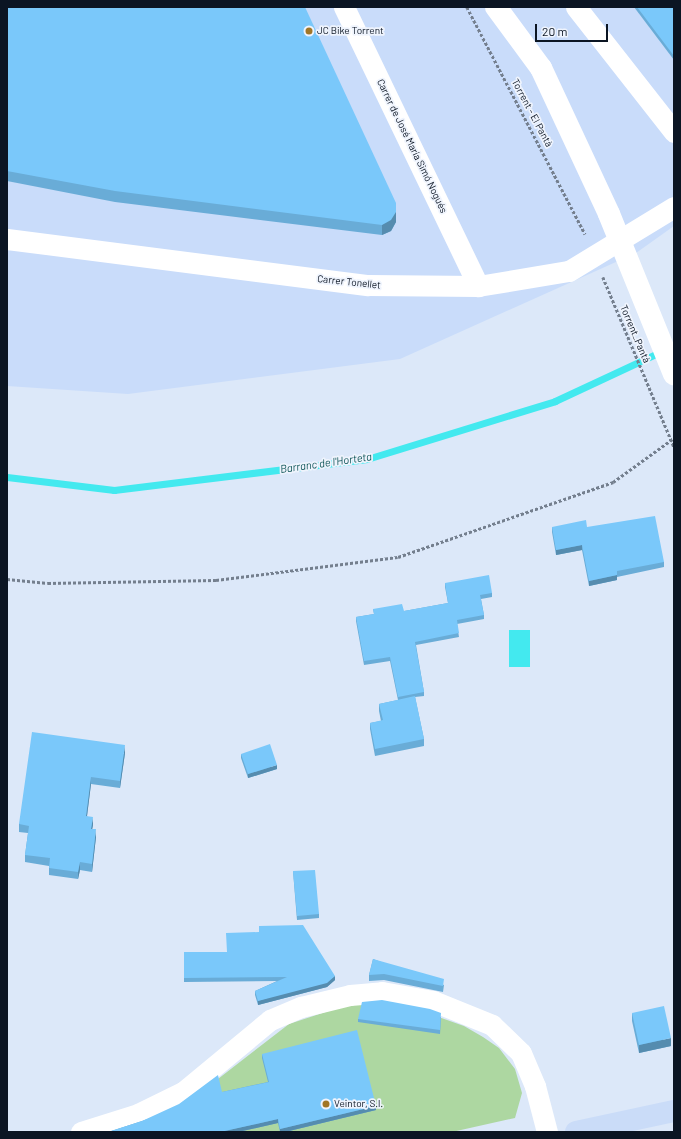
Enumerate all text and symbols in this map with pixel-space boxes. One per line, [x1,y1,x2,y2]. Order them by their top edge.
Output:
scale bar [537,16,610,42]
text: 20 m [542,24,568,38]
place label: JC Bike Torrent [317,25,384,37]
marker: JC Bike Torrent [304,26,314,36]
street label: Carrer de José María Simó Nogués [374,77,450,215]
street label: Torrent - El Pantà [509,77,555,149]
street label: Carrer Tonellet [317,273,381,291]
street label: Torrent_Pantà [617,303,653,365]
water label: Barranc de l'Horteta [279,450,373,476]
place label: Veintor, S.l. [334,1098,383,1110]
marker: Veintor, S.l. [321,1099,331,1109]

